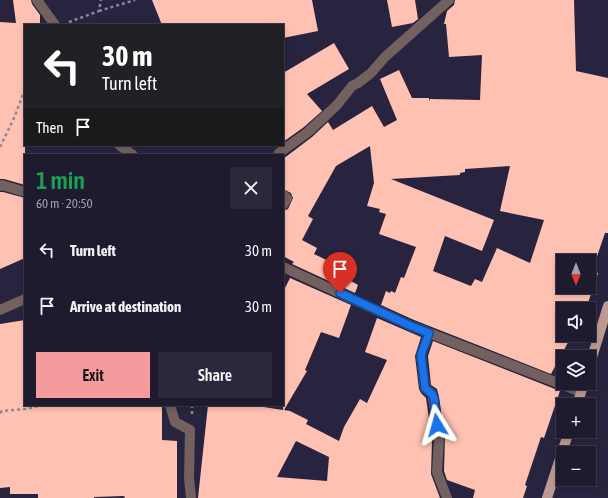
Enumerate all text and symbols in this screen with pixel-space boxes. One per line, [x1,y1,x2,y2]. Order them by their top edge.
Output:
icon: left [36,40,88,92]
text: 30 m [102,40,152,72]
text: Turn left [102,73,157,94]
icon: arrive [72,116,94,138]
text: Then [36,119,64,136]
text: 1 min [36,167,85,194]
button: close [230,167,272,209]
text: 60 m · 20:50 [36,196,93,211]
icon: left [36,239,58,261]
text: Turn left [70,242,116,259]
text: 30 m [245,242,272,259]
pin [323,252,357,293]
north arrow [556,254,596,294]
map controls [556,254,596,486]
icon: arrive [329,258,351,280]
icon: arrive [36,295,58,317]
text: Arrive at destination [70,298,181,315]
text: 30 m [245,298,272,315]
button: sound [556,302,596,342]
button: layers [556,350,596,390]
button: Exit [36,352,150,398]
button: Share [158,352,272,398]
button: + [556,398,596,438]
position arrow [416,404,458,446]
button: − [556,446,596,486]

